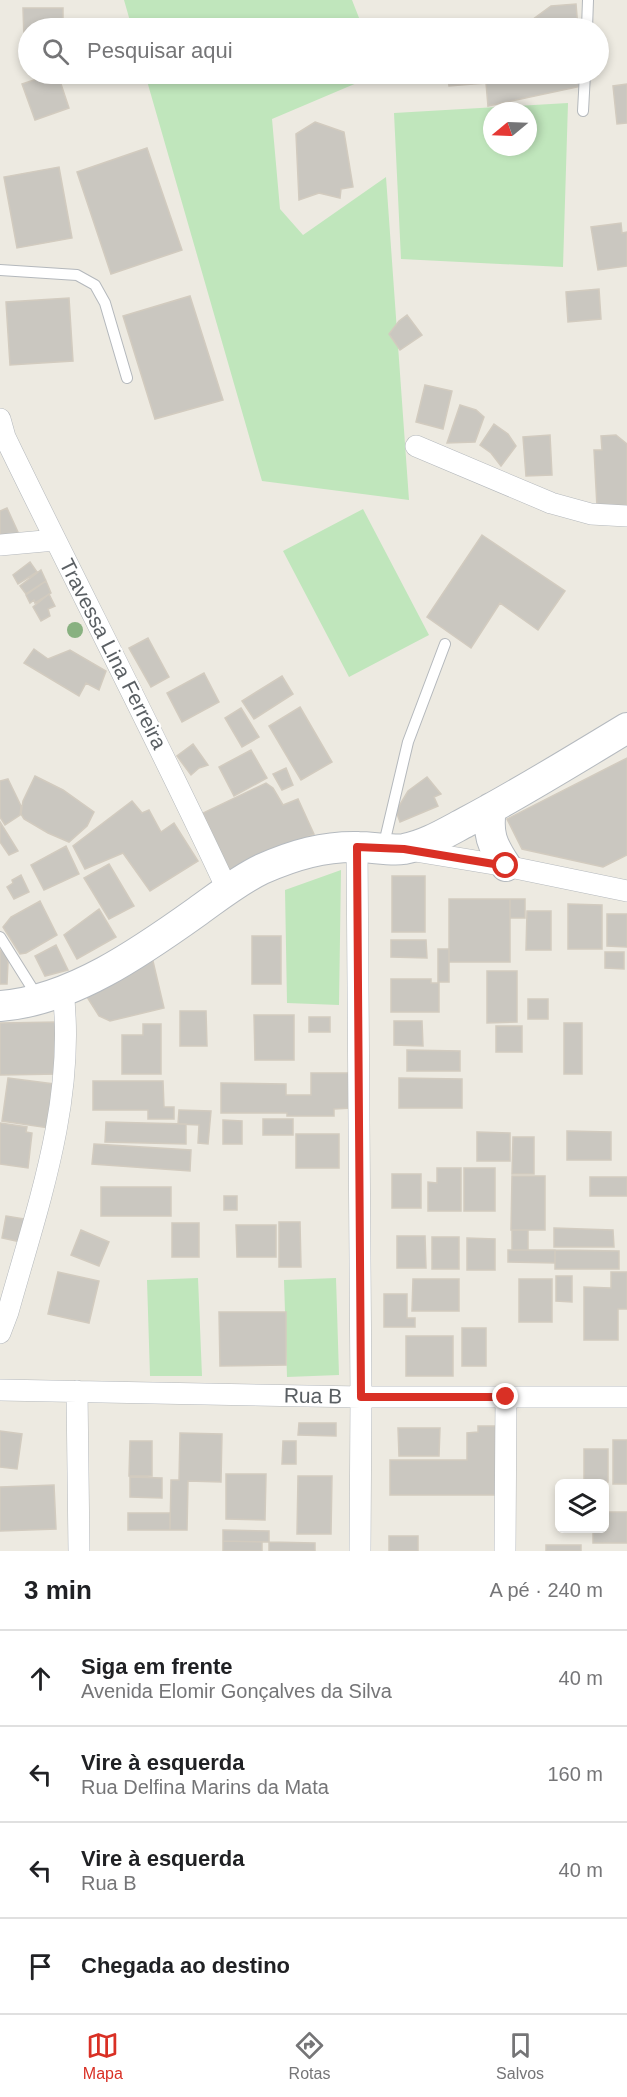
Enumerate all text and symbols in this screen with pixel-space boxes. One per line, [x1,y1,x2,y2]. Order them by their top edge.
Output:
search box [18,18,609,84]
icon: search [39,35,72,68]
text: Pesquisar aqui [87,38,233,63]
north arrow [483,102,537,156]
street label: Travessa Lina Ferreira [55,555,172,753]
route start [492,852,518,878]
street label: Rua B [284,1383,342,1408]
route end [492,1383,518,1409]
map controls [555,1479,609,1533]
button: layers [555,1479,609,1533]
text: 3 min [24,1575,92,1605]
text: A pé · 240 m [490,1579,603,1601]
text: Siga em frente [81,1654,233,1679]
icon: ahead [24,1662,57,1695]
text: 40 m [559,1667,603,1689]
text: Avenida Elomir Gonçalves da Silva [81,1680,392,1702]
text: Vire à esquerda [81,1750,244,1775]
icon: left [24,1758,57,1791]
text: 160 m [547,1763,603,1785]
text: Rua Delfina Marins da Mata [81,1776,329,1798]
text: Vire à esquerda [81,1846,244,1871]
icon: left [24,1854,57,1887]
text: 40 m [559,1859,603,1881]
text: Rua B [81,1872,137,1894]
icon: arrive [24,1950,57,1983]
text: Chegada ao destino [81,1953,290,1978]
tab: Mapa [83,2029,123,2083]
tab: Rotas [289,2029,330,2083]
tab: Salvos [496,2029,544,2083]

